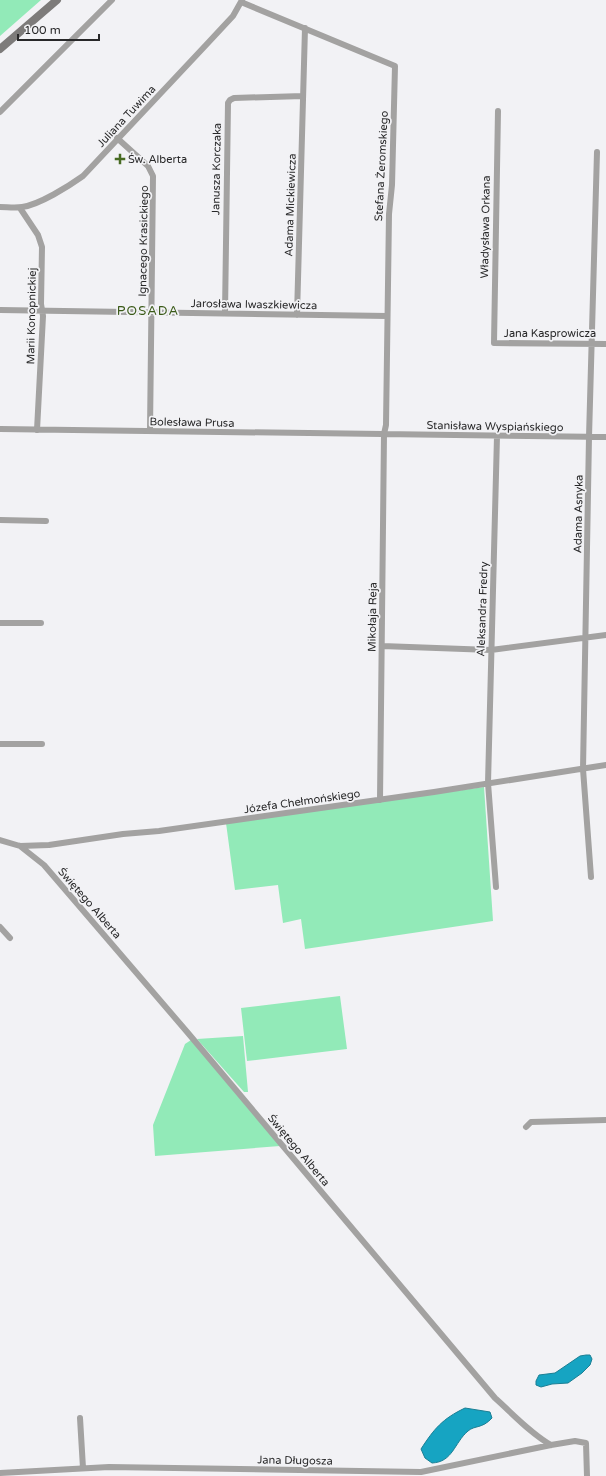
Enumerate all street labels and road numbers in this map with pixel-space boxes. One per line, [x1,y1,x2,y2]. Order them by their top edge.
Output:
street label: Juliana Tuwima [94,83,158,150]
street label: Stefana Żeromskiego [372,110,391,222]
street label: Janusza Korczaka [209,123,224,215]
street label: Adama Mickiewicza [282,153,299,257]
street label: Władysława Orkana [478,175,493,279]
street label: Ignacego Krasickiego [136,185,151,297]
street label: Marii Konopnickiej [24,267,39,365]
street label: Jarosława Iwaszkiewicza [191,297,317,312]
street label: Jana Kasprowicza [504,327,596,340]
street label: Bolesława Prusa [149,415,235,430]
street label: Stanisława Wyspiańskiego [426,419,564,434]
street label: Adama Asnyka [571,475,586,553]
street label: Aleksandra Fredry [474,561,491,657]
street label: Mikołaja Reja [365,582,380,652]
street label: Józefa Chełmońskiego [243,787,361,816]
street label: Świętego Alberta [55,865,125,941]
street label: Świętego Alberta [265,1111,333,1189]
street label: Jana Długosza [257,1453,333,1468]

